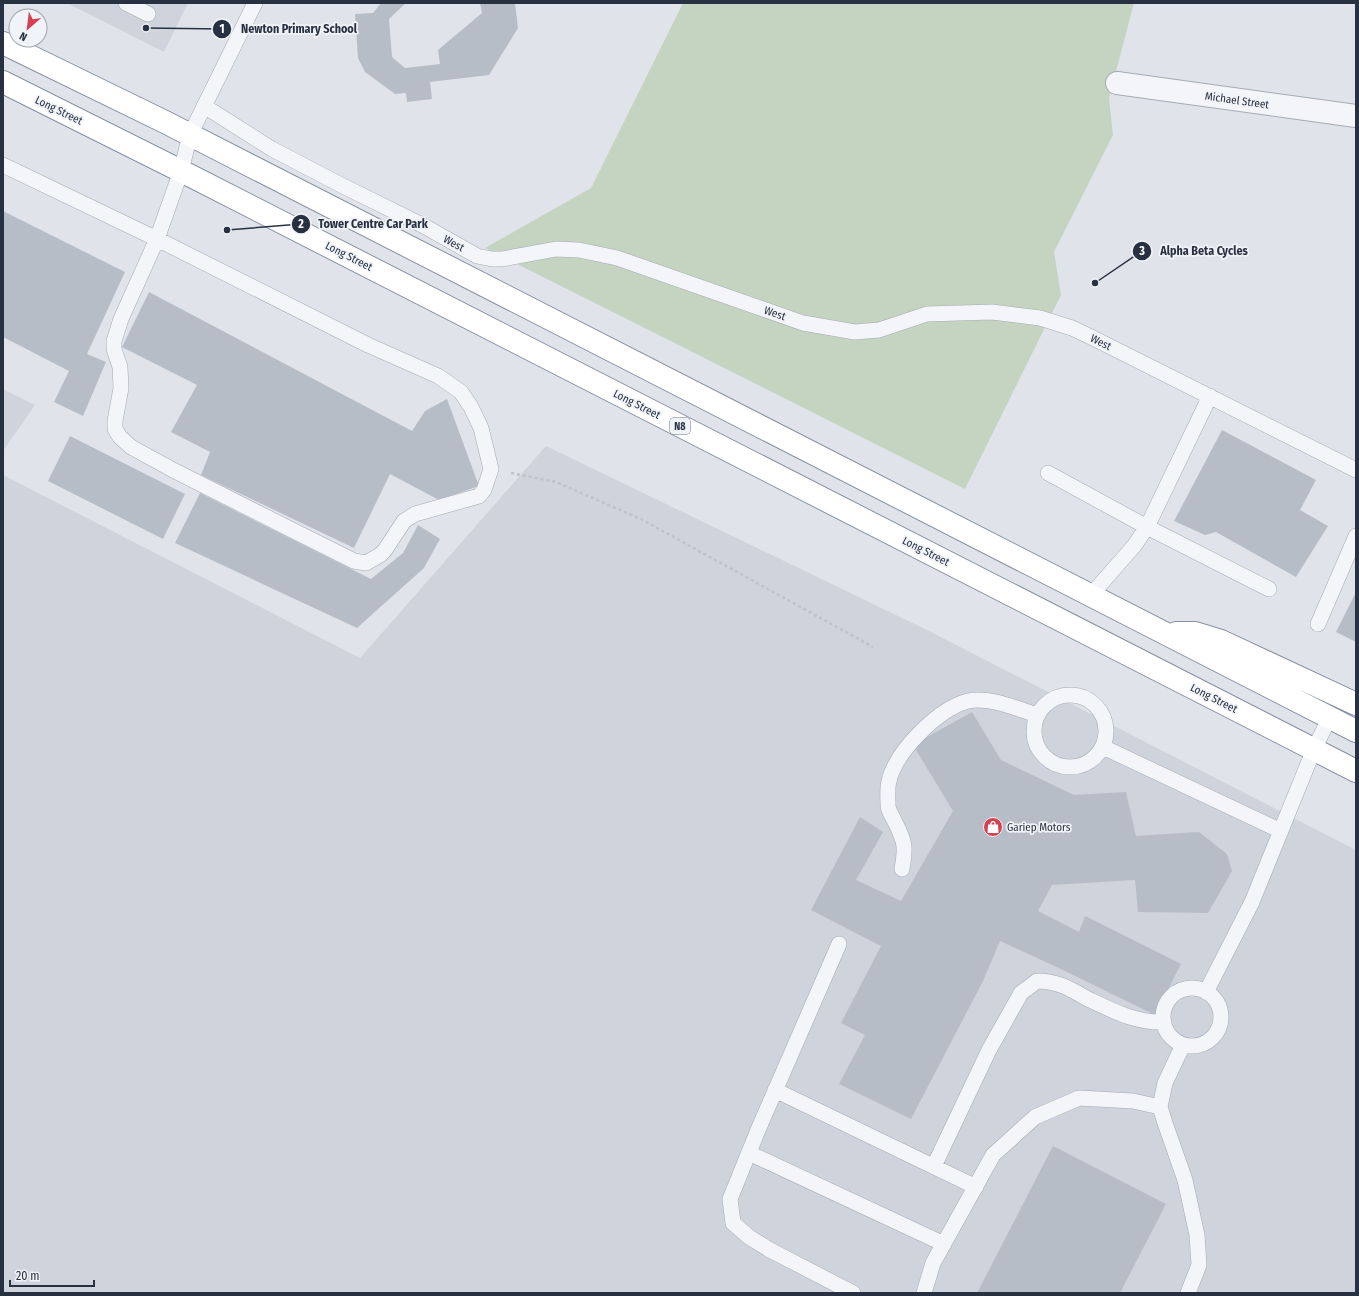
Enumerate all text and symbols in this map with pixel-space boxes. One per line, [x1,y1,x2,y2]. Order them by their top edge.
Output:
north arrow [8,8,48,48]
callout: Newton Primary School [212,17,365,41]
text: 1 [219,22,225,36]
text: Newton Primary School [241,22,358,36]
text: N [18,29,30,44]
street label: Michael Street [1204,90,1270,111]
street label: Long Street [33,93,85,128]
callout: Tower Centre Car Park [291,212,436,236]
text: 2 [297,217,304,231]
text: Tower Centre Car Park [318,217,429,231]
street label: West [441,232,467,255]
street label: Long Street [323,239,375,274]
callout: Alpha Beta Cycles [1132,239,1255,263]
text: 3 [1138,244,1145,258]
text: Alpha Beta Cycles [1159,244,1248,258]
street label: West [762,304,788,323]
street label: West [1088,332,1114,353]
street label: Long Street [611,387,663,422]
road number: N8 [670,418,690,434]
street label: Long Street [900,534,952,569]
street label: Long Street [1188,681,1240,716]
shop icon: Gariep Motors [982,816,1004,838]
place label: Gariep Motors [1007,821,1071,834]
scale bar [10,1262,94,1288]
text: 20 m [16,1269,40,1283]

